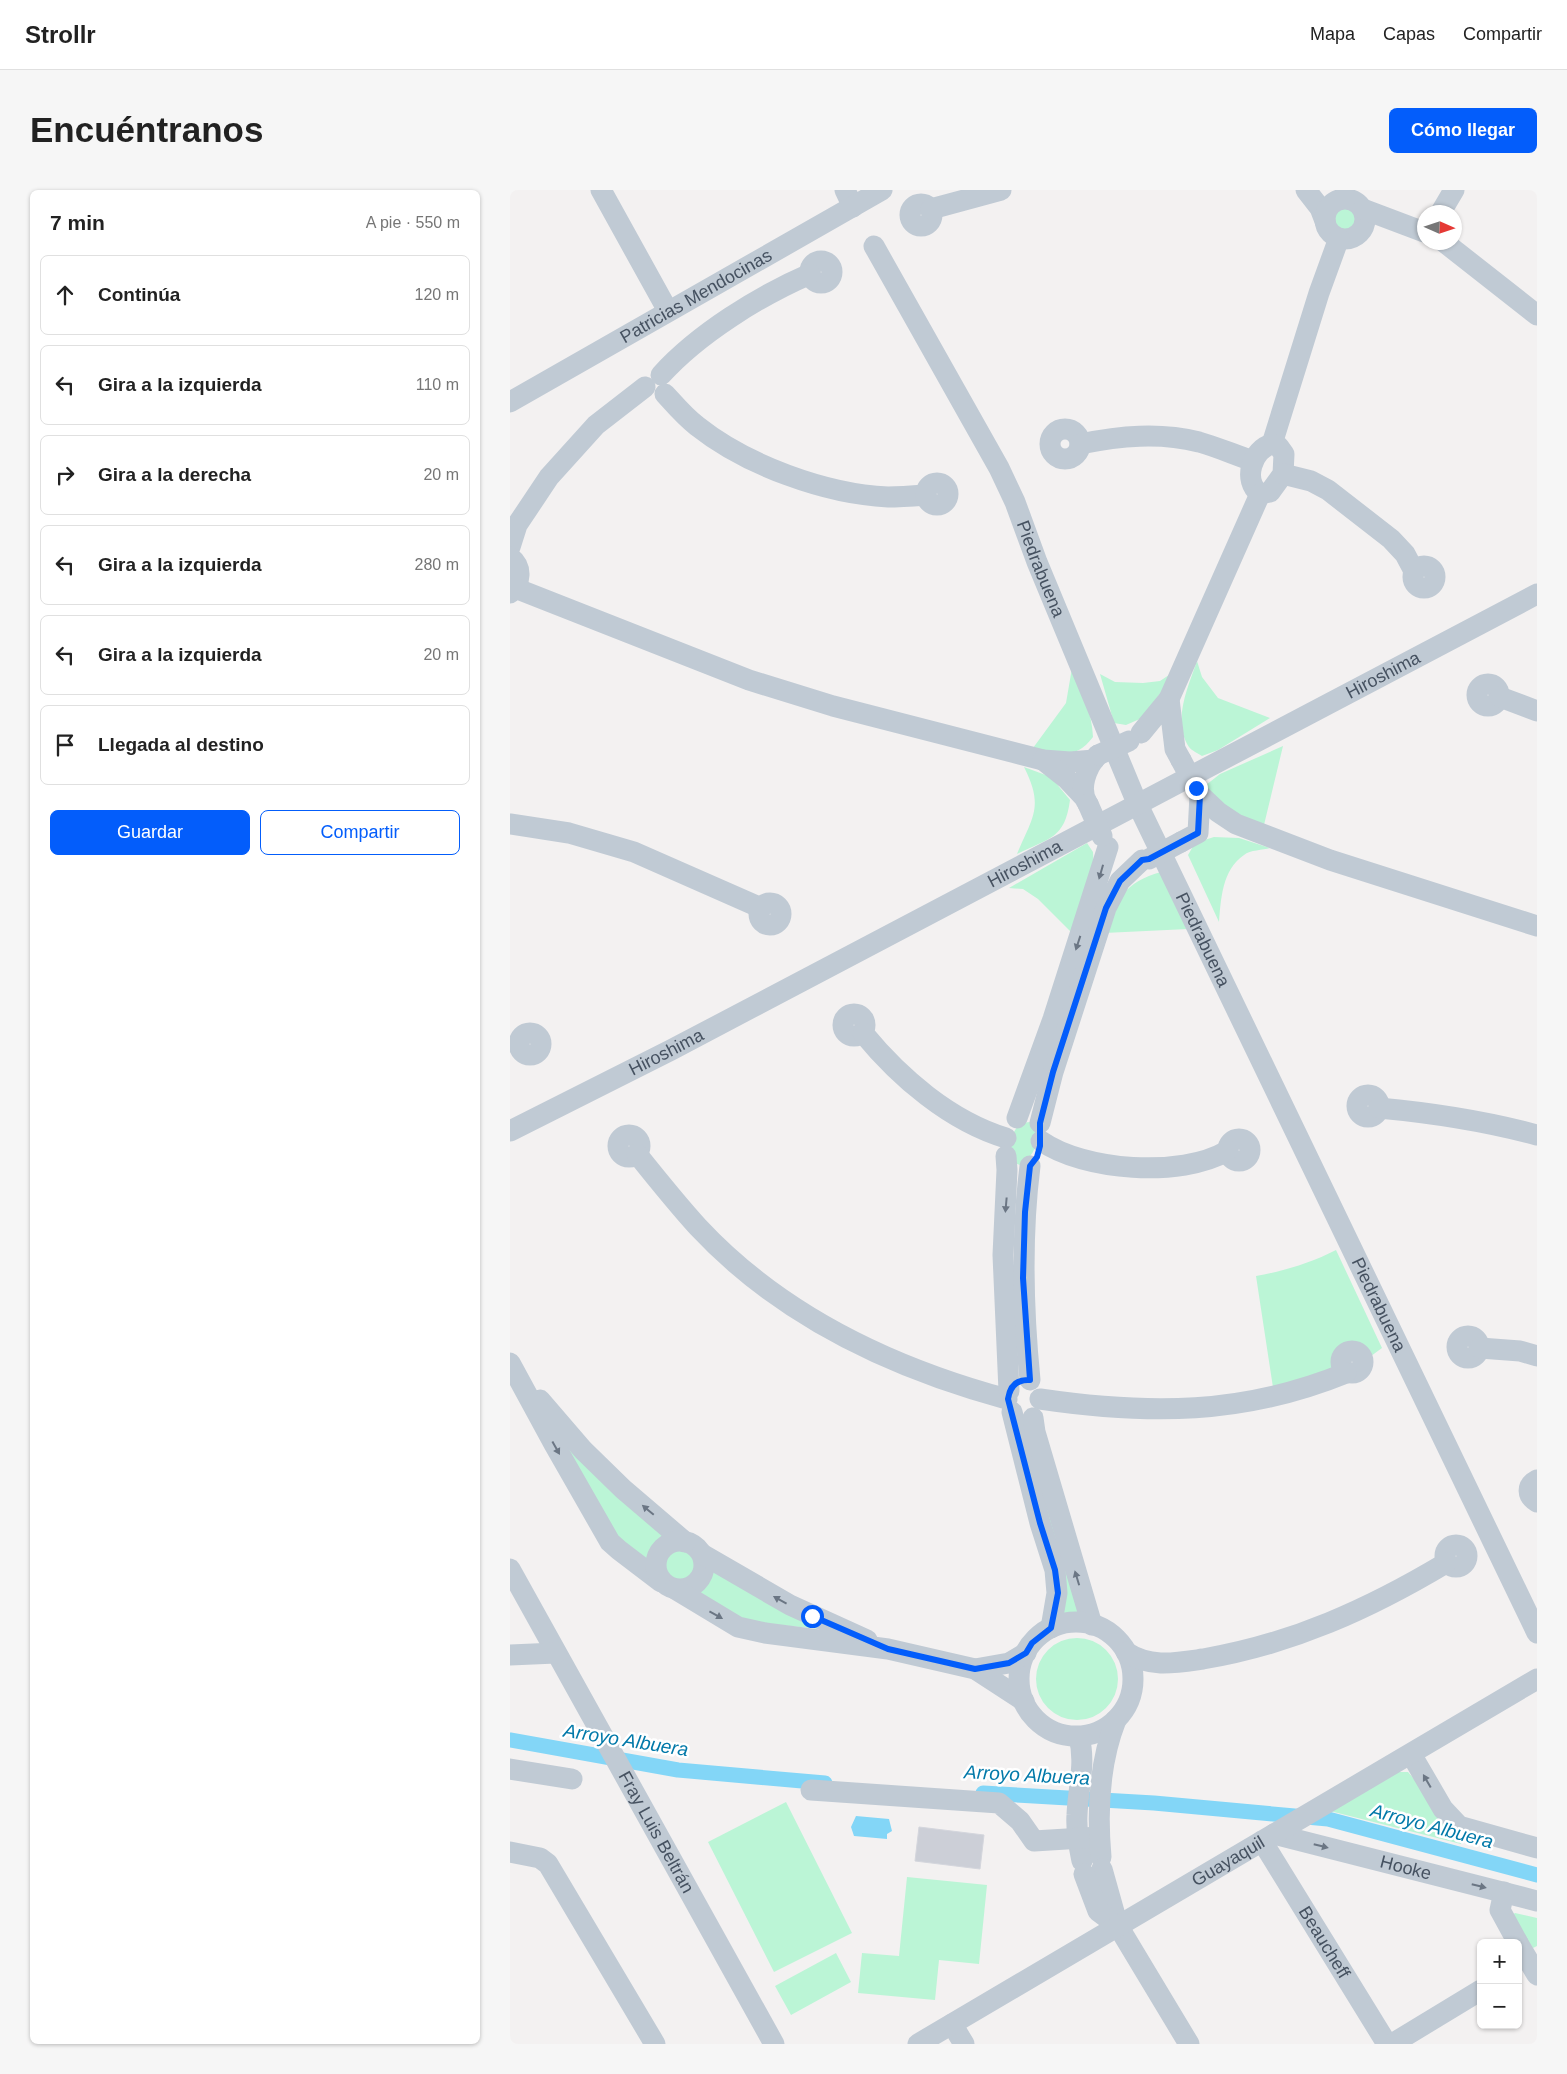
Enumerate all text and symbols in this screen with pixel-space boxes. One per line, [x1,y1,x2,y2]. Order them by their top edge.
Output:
text: Strollr [25,21,96,48]
text: Mapa [1310,24,1355,44]
text: Capas [1383,24,1435,44]
text: Compartir [1463,24,1542,44]
button: Cómo llegar [1389,108,1537,153]
text: Encuéntranos [30,110,263,149]
north arrow [1417,205,1462,250]
text: 7 min [50,211,105,234]
text: A pie · 550 m [366,214,460,231]
street label: Patricias Mendocinas [617,245,775,347]
icon: ahead [51,281,79,309]
text: Continúa [98,284,180,305]
text: 120 m [415,286,459,303]
icon: left [51,371,79,399]
text: Gira a la izquierda [98,374,262,395]
text: 110 m [416,376,459,393]
icon: right [51,461,79,489]
text: Gira a la derecha [98,464,251,485]
text: 20 m [423,466,459,483]
street label: Piedrabuena [1013,518,1069,621]
icon: left [51,551,79,579]
text: Gira a la izquierda [98,554,262,575]
text: 280 m [415,556,459,573]
icon: left [51,641,79,669]
text: Gira a la izquierda [98,644,262,665]
text: 20 m [423,646,459,663]
street label: Hiroshima [1343,647,1424,703]
icon: arrive [51,731,79,759]
text: Llegada al destino [98,734,264,755]
route end [1185,777,1208,800]
button: Guardar [50,810,250,855]
button: Compartir [260,810,460,855]
street label: Hiroshima [984,836,1066,891]
one-way arrow [1096,865,1104,880]
street label: Piedrabuena [1172,889,1235,991]
one-way arrow [1074,936,1082,951]
street label: Hiroshima [626,1024,708,1079]
one-way arrow [1001,1197,1009,1213]
street label: Piedrabuena [1348,1254,1410,1356]
one-way arrow [551,1441,560,1454]
one-way arrow [642,1505,654,1516]
one-way arrow [1073,1570,1081,1585]
one-way arrow [773,1595,787,1604]
route start [801,1605,824,1628]
one-way arrow [710,1610,723,1619]
water label: Arroyo Albuera [561,1720,690,1760]
water label: Arroyo Albuera [963,1761,1090,1789]
street label: Fray Luis Beltrán [614,1768,698,1896]
one-way arrow [1422,1775,1431,1788]
water label: Arroyo Albuera [1367,1799,1496,1852]
street label: Guayaquil [1188,1832,1268,1890]
one-way arrow [1314,1842,1329,1850]
street label: Hooke [1378,1851,1433,1884]
one-way arrow [1471,1882,1486,1890]
street label: Beaucheff [1295,1903,1355,1983]
map controls [1477,1939,1522,2029]
button: + [1477,1939,1522,1984]
button: − [1477,1984,1522,2029]

